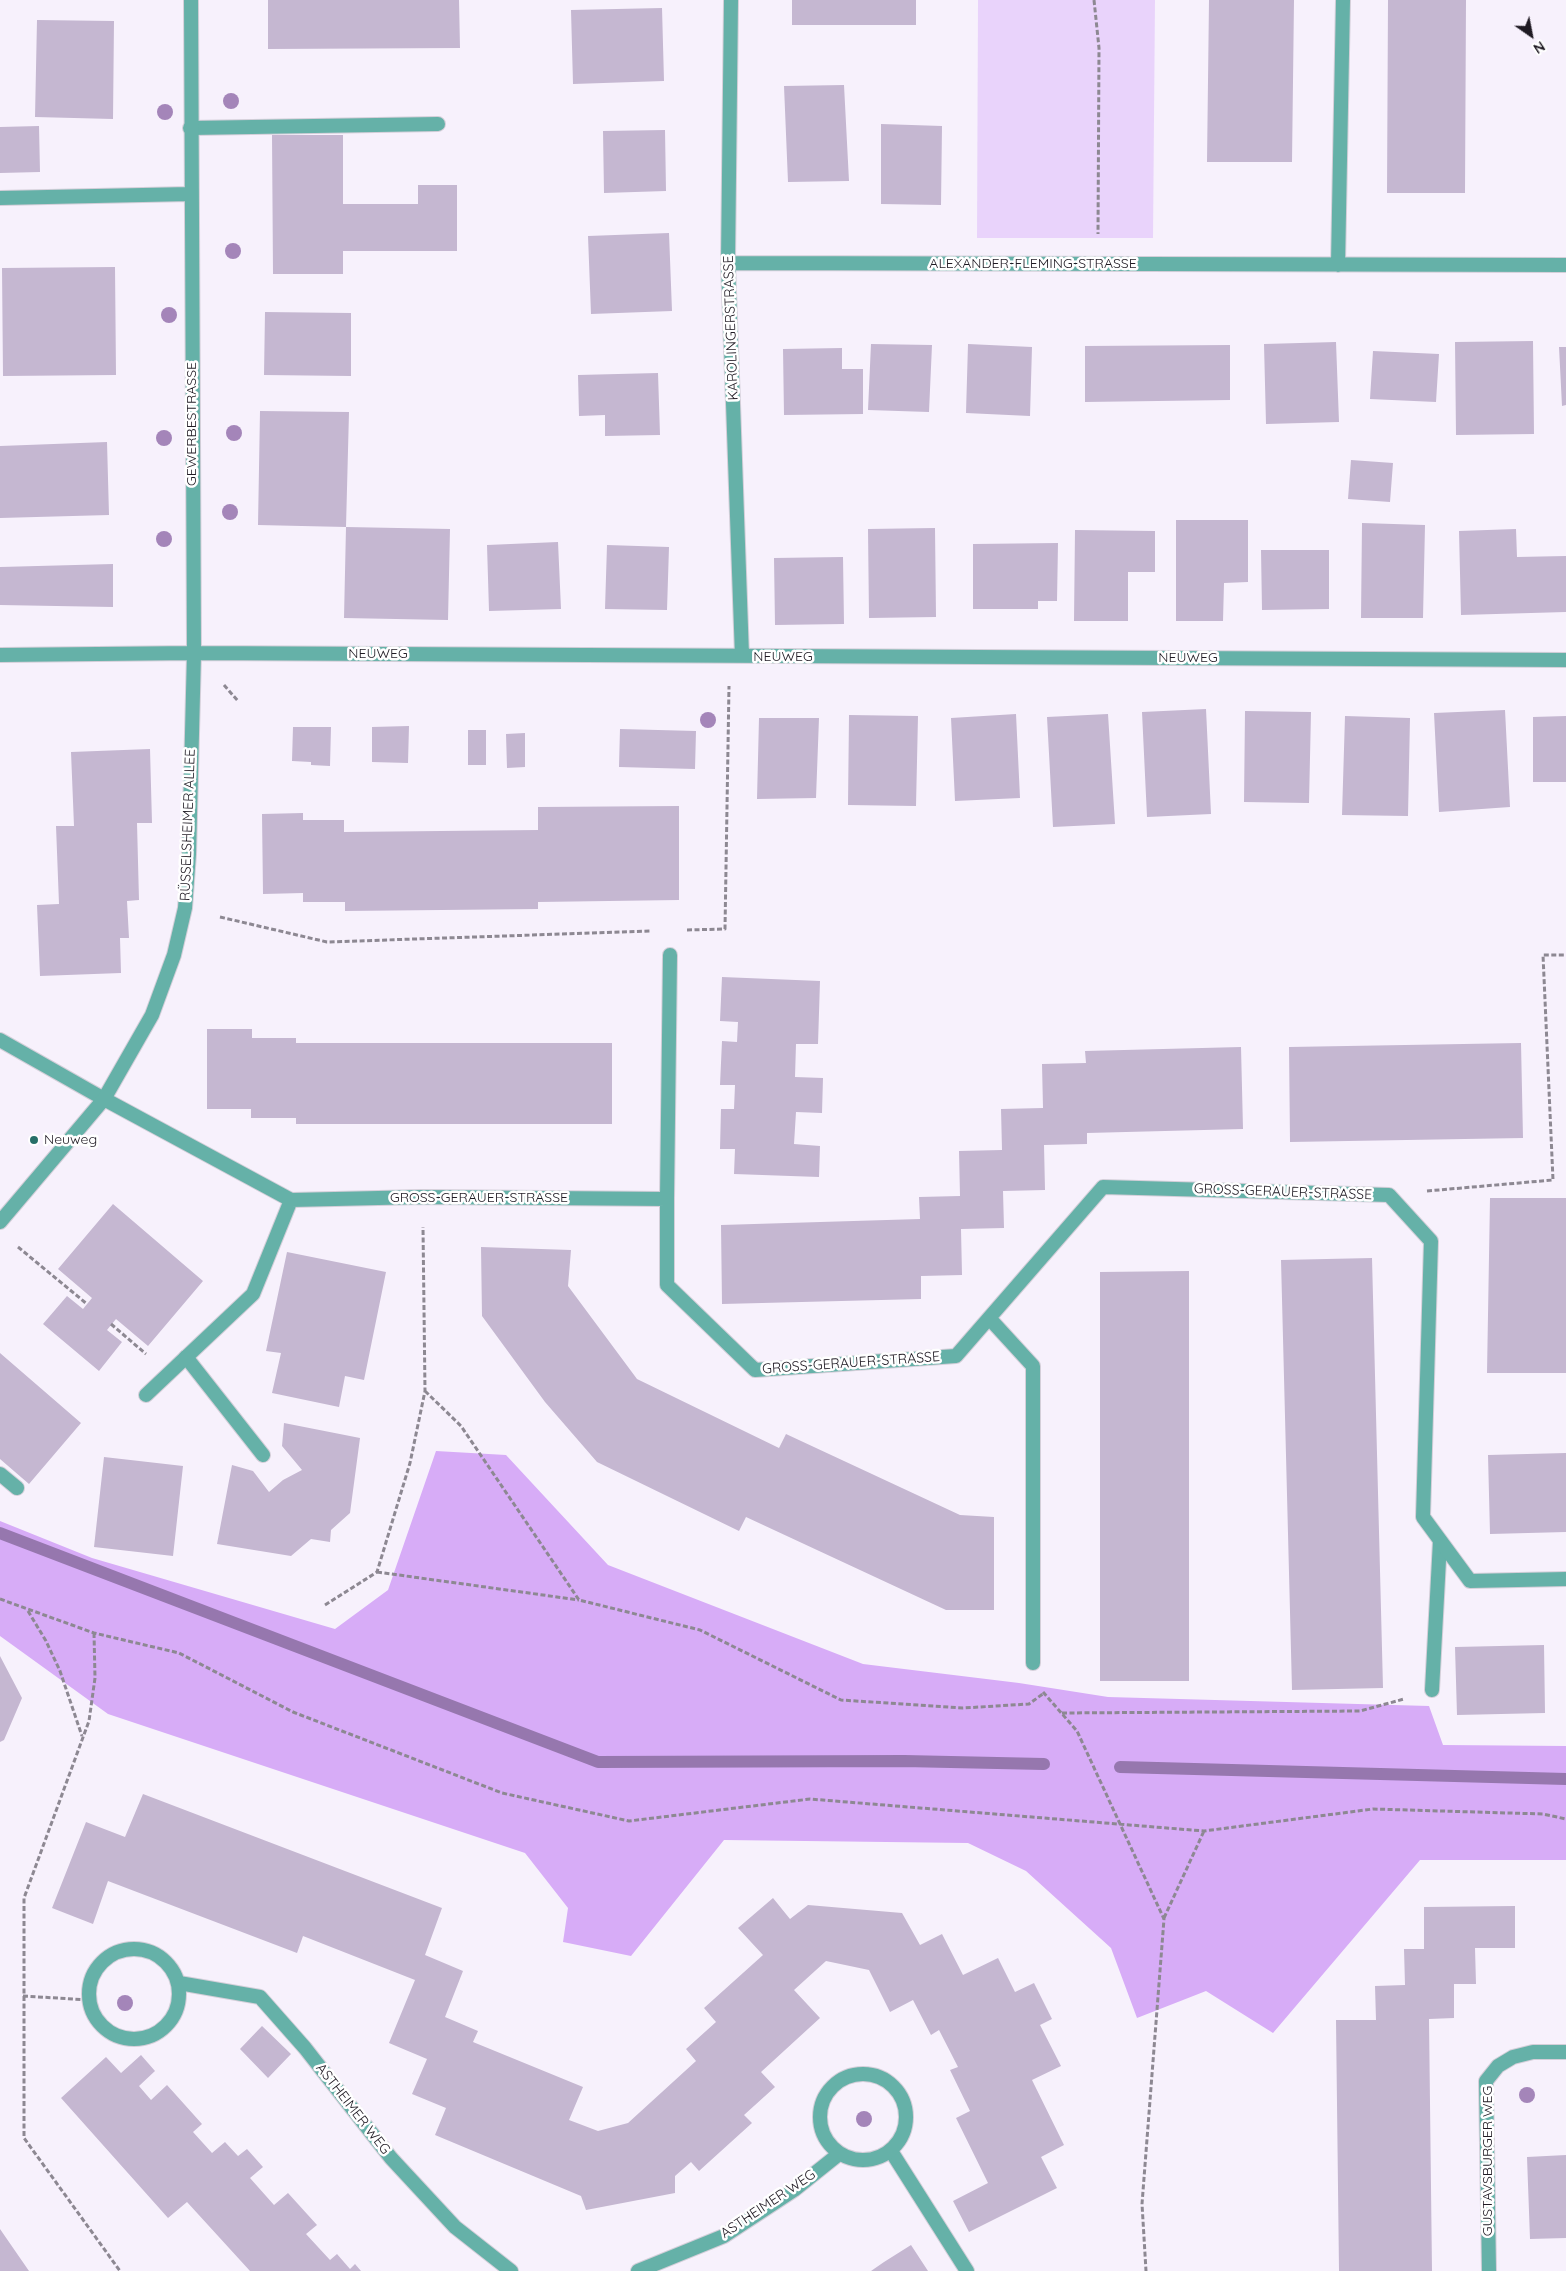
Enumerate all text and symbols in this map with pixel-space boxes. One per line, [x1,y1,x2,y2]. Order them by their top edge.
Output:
north arrow [1506,10,1556,60]
text: N [1530,37,1548,58]
street label: KAROLINGERSTRASSE [720,255,742,401]
street label: ALEXANDER-FLEMING-STRASSE [929,256,1137,272]
street label: GEWERBESTRASSE [184,362,200,486]
street label: NEUWEG [348,646,408,662]
street label: NEUWEG [753,649,813,665]
street label: NEUWEG [1158,650,1218,666]
street label: RÜSSELSHEIMER ALLEE [177,749,199,901]
place label: Neuweg [44,1132,97,1148]
marker: Neuweg [28,1134,40,1146]
street label: GROSS-GERAUER-STRASSE [1194,1180,1372,1204]
street label: GROSS-GERAUER-STRASSE [390,1190,568,1206]
street label: GROSS-GERAUER-STRASSE [762,1348,940,1378]
street label: ASTHEIMER WEG [312,2060,394,2158]
street label: GUSTAVSBURGER WEG [1480,2086,1496,2236]
street label: ASTHEIMER WEG [717,2166,819,2242]

